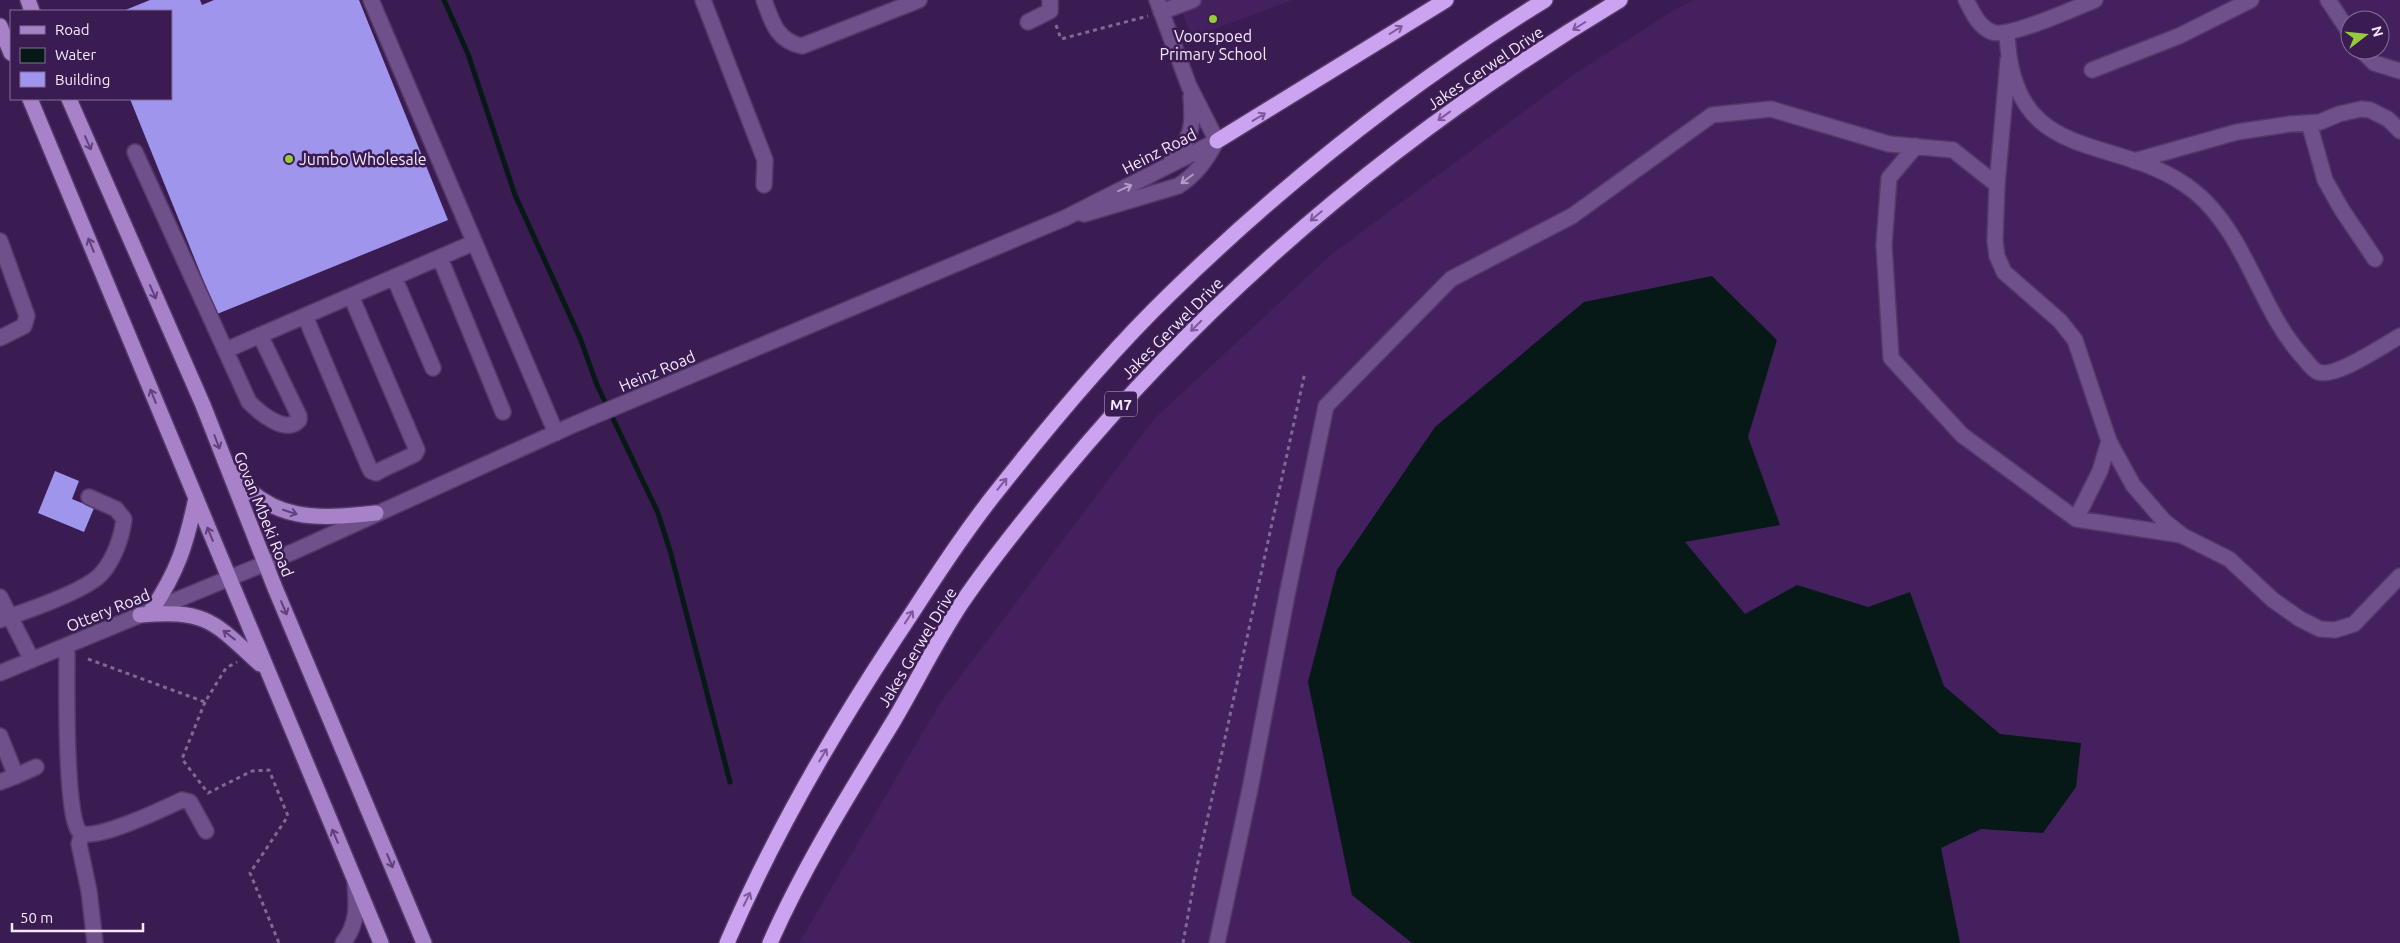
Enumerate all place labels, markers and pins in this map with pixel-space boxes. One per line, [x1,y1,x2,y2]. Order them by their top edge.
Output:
marker: Voorspoed Primary School [1207,13,1219,25]
place label: Voorspoed Primary School [1159,27,1267,63]
place label: Jumbo Wholesale [299,150,427,168]
marker: Jumbo Wholesale [283,153,295,165]

